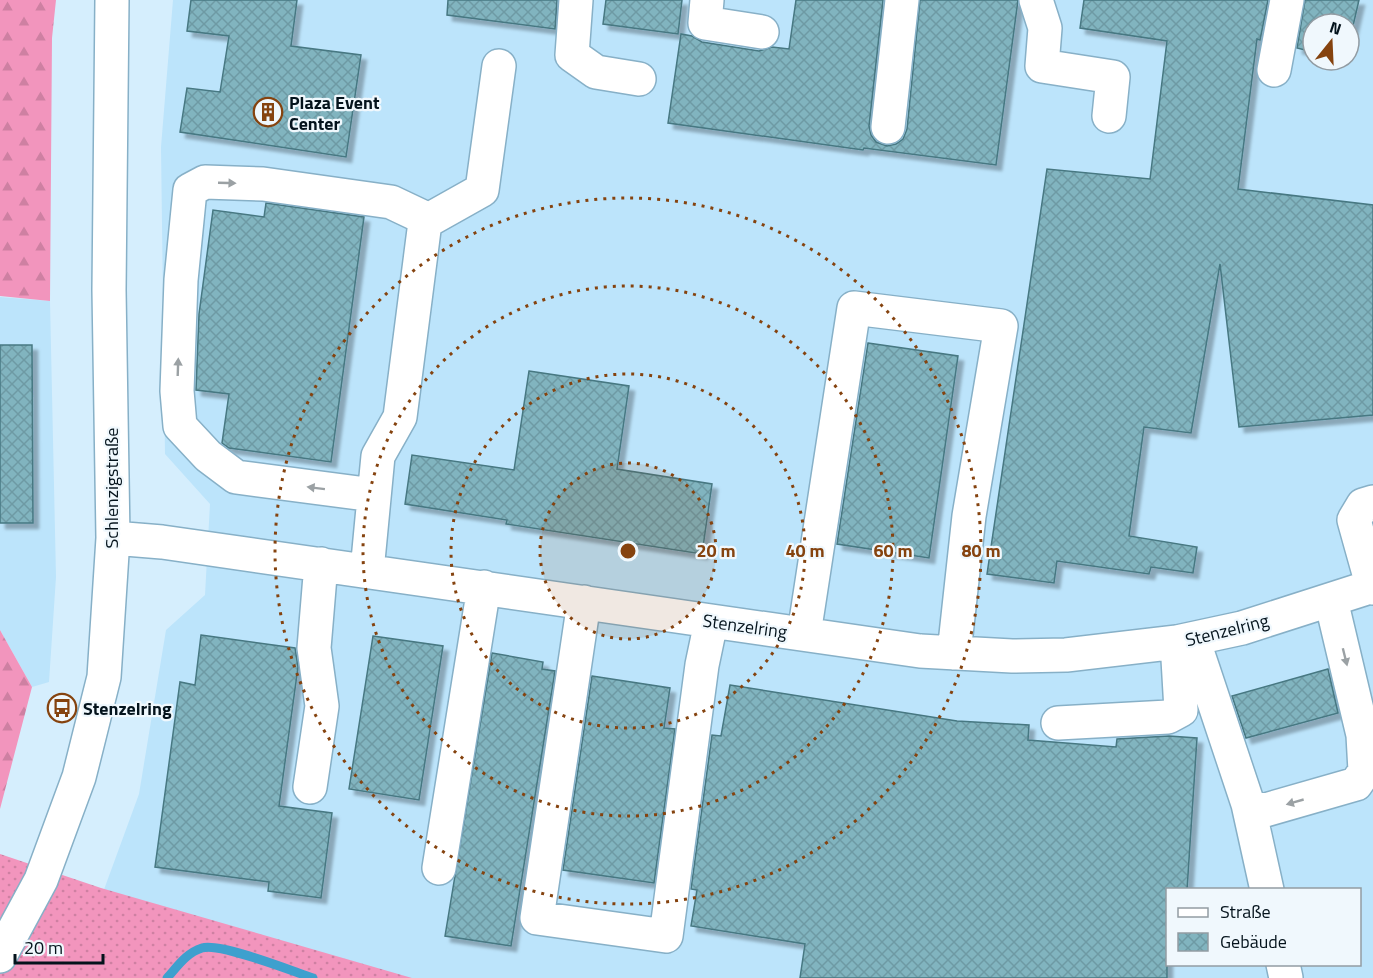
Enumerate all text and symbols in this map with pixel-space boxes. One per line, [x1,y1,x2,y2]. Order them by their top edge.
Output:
north arrow [1301,12,1361,72]
text: N [1327,15,1345,41]
place label: Plaza Event Center [289,89,380,137]
building icon: Plaza Event Center [252,96,284,128]
one-way arrow [217,178,236,188]
one-way arrow [173,358,182,377]
street label: Schlenzigstraße [98,428,125,548]
one-way arrow [307,483,326,492]
text: 20 m [696,537,736,564]
text: 40 m [785,537,825,564]
text: 60 m [873,537,913,564]
text: 80 m [961,537,1001,564]
centre of rings [618,541,638,561]
street label: Stenzelring [701,607,789,645]
street label: Stenzelring [1182,607,1272,653]
one-way arrow [1340,648,1350,666]
bus stop icon: Stenzelring [46,692,78,724]
place label: Stenzelring [83,695,172,722]
one-way arrow [1286,798,1304,807]
legend [1166,888,1361,966]
text: Straße [1220,898,1271,925]
scale bar [15,927,104,965]
text: Gebäude [1220,928,1287,955]
text: 20 m [24,934,63,961]

